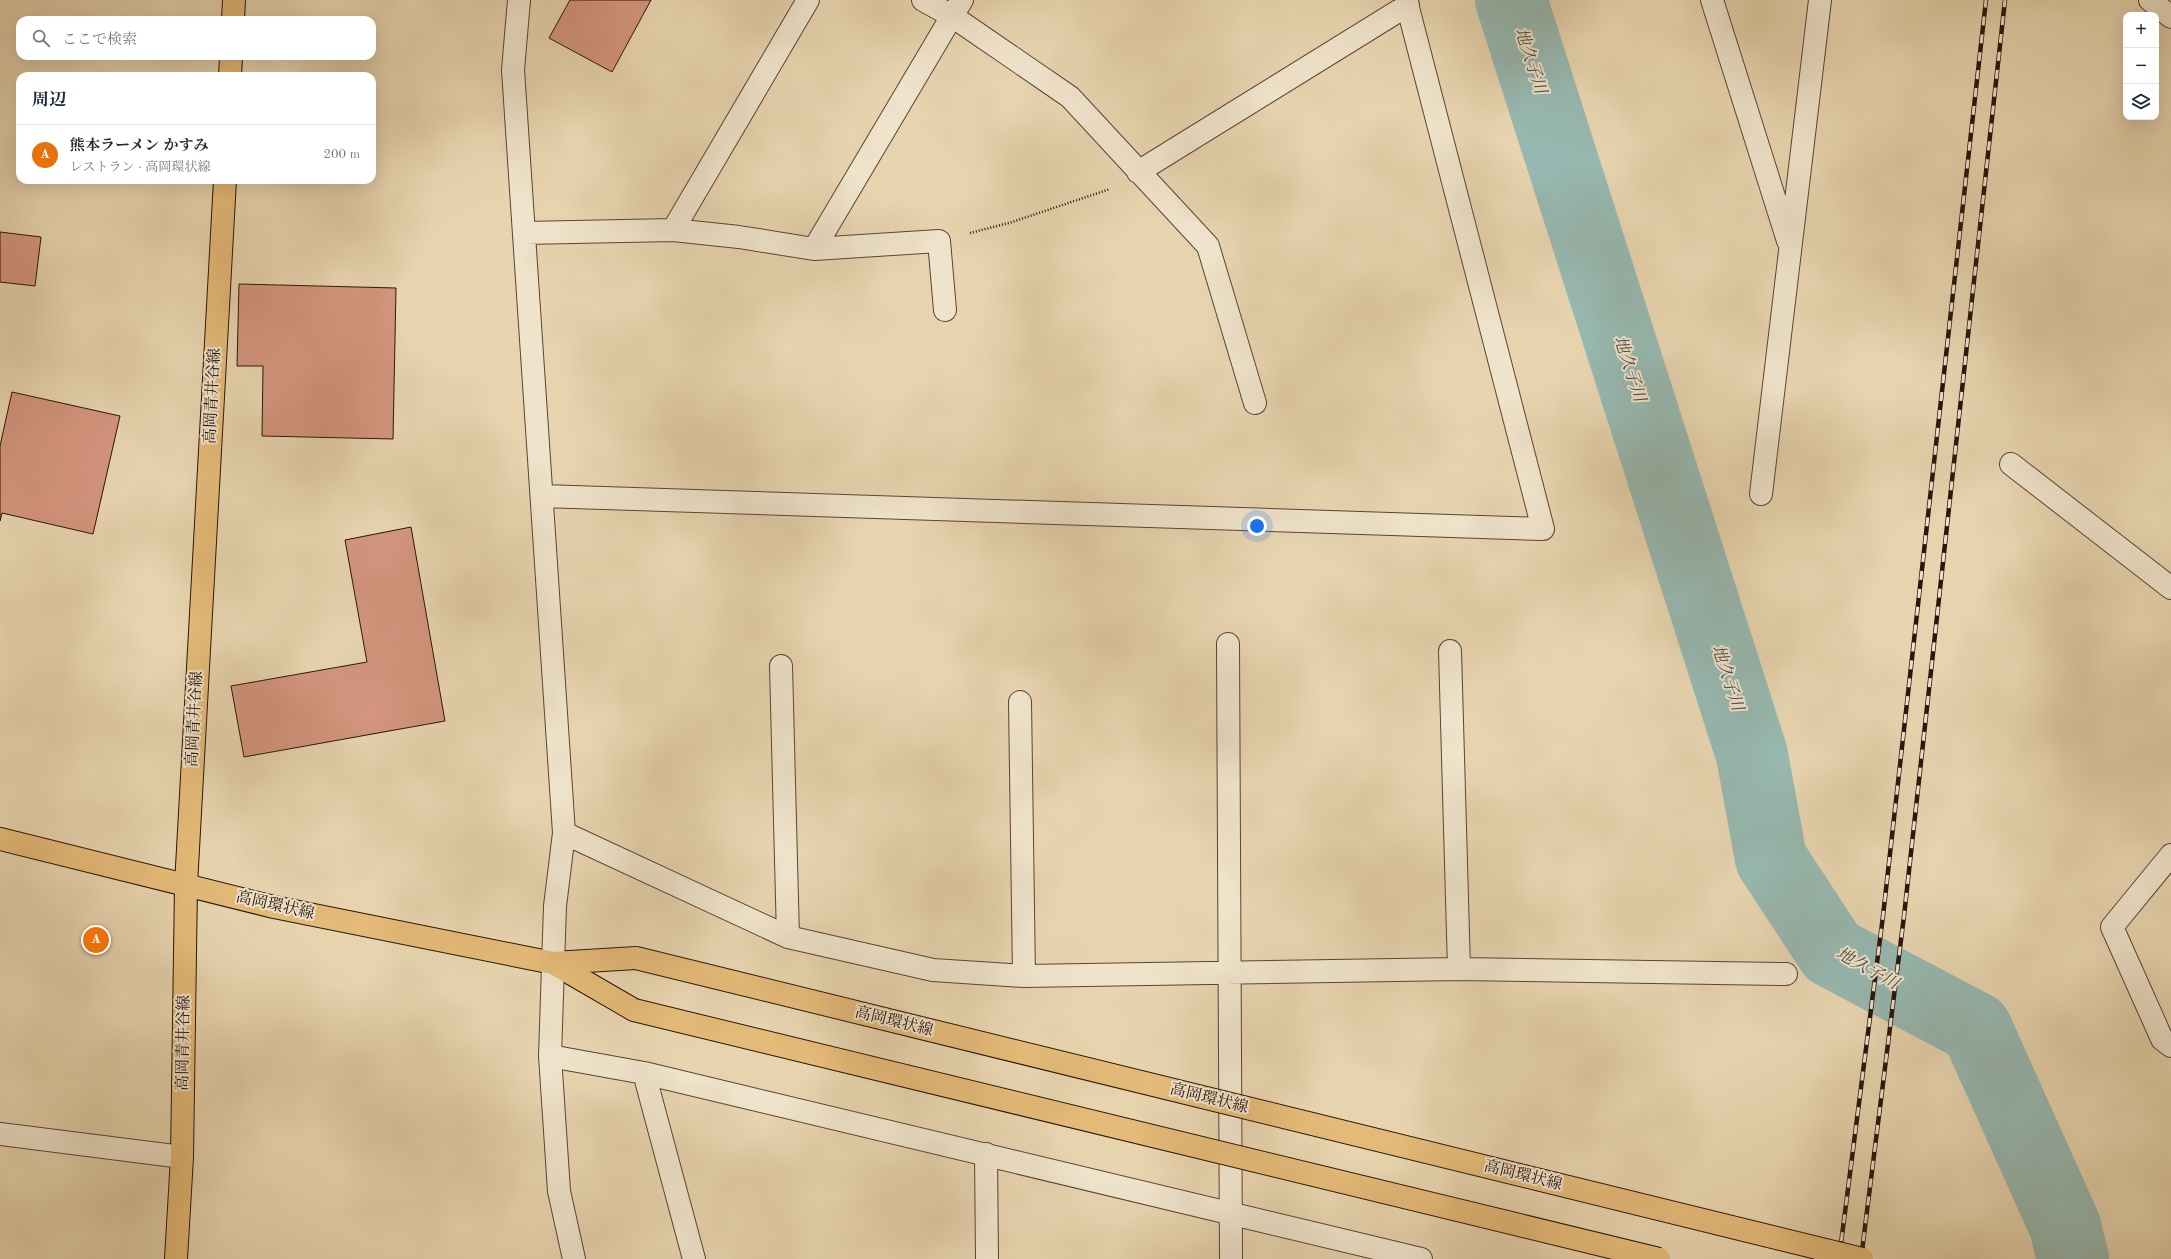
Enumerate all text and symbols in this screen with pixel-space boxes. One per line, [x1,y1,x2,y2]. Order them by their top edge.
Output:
map controls [2123,12,2159,120]
button: + [2123,12,2159,48]
search box [16,16,376,60]
water label: 地久子川 [1511,25,1551,98]
icon: search [30,27,52,49]
text: ここで検索 [62,33,137,48]
button: − [2123,48,2159,84]
button: layers [2123,84,2159,120]
text: 周辺 [32,92,66,109]
text: 熊本ラーメン かすみ [70,139,208,154]
text: A [40,148,50,161]
text: 200 m [323,148,360,161]
text: レストラン · 高岡環状線 [70,161,211,174]
water label: 地久子川 [1610,333,1650,406]
street label: 高岡青井谷線 [201,348,224,444]
your location [1247,516,1267,536]
water label: 地久子川 [1708,642,1748,715]
street label: 高岡青井谷線 [183,671,206,767]
street label: 高岡環状線 [234,887,316,923]
pin: A [83,925,109,955]
water label: 地久子川 [1833,943,1904,994]
street label: 高岡青井谷線 [173,995,193,1091]
street label: 高岡環状線 [853,1003,935,1039]
street label: 高岡環状線 [1168,1080,1250,1116]
street label: 高岡環状線 [1482,1157,1564,1193]

